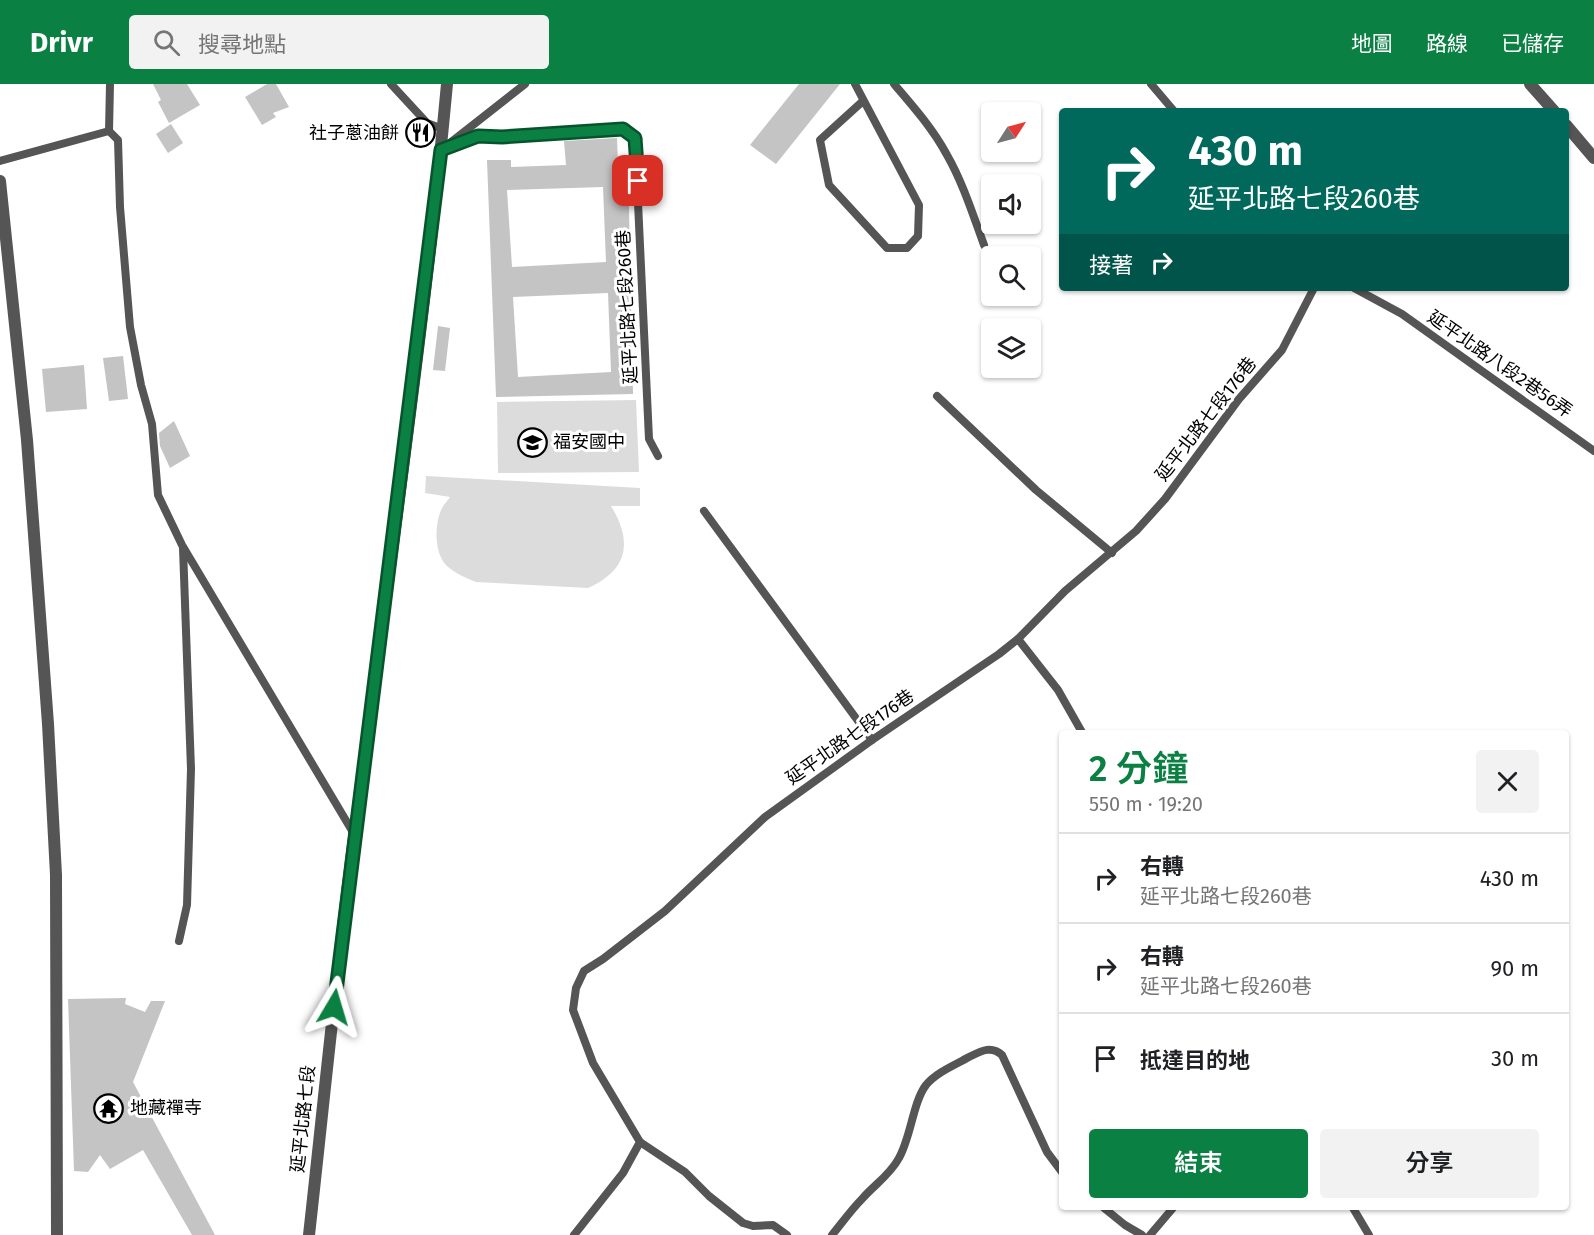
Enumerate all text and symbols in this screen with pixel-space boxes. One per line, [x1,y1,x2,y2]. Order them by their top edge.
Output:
search box [129,15,549,69]
text: Drivr [30,26,93,59]
icon: search [150,26,183,59]
text: 搜尋地點 [198,31,286,58]
text: 地圖 [1351,31,1393,57]
text: 路線 [1426,31,1468,57]
text: 已儲存 [1501,31,1564,57]
north arrow [981,102,1041,162]
map controls [981,102,1041,378]
restaurant icon: 社子蔥油餅 [404,117,436,149]
place label: 社子蔥油餅 [309,122,399,144]
text: 430 m [1188,126,1303,176]
icon: right [1089,132,1167,210]
pin [612,155,663,206]
icon: arrive [621,164,654,197]
button: sound [981,174,1041,234]
text: 延平北路七段260巷 [1188,183,1420,215]
street label: 延平北路七段260巷 [612,229,642,385]
button: search [981,246,1041,306]
icon: right [1145,246,1178,279]
text: 接著 [1089,252,1133,279]
street label: 延平北路八段2巷56弄 [1423,306,1577,422]
button: layers [981,318,1041,378]
street label: 延平北路七段176巷 [1151,353,1261,485]
school or university icon: 福安國中 [516,426,548,458]
place label: 福安國中 [553,431,625,453]
street label: 延平北路七段176巷 [782,685,918,789]
text: 2 分鐘 [1089,747,1188,791]
button: close [1476,750,1539,813]
text: 550 m · 19:20 [1089,792,1203,816]
text: 右轉 [1140,853,1184,880]
icon: right [1089,862,1122,895]
text: 430 m [1480,865,1539,892]
text: 延平北路七段260巷 [1140,884,1312,908]
text: 右轉 [1140,943,1184,970]
icon: right [1089,952,1122,985]
text: 90 m [1490,955,1539,982]
text: 延平北路七段260巷 [1140,974,1312,998]
position arrow [302,975,366,1039]
icon: arrive [1089,1042,1122,1075]
text: 30 m [1491,1045,1539,1072]
text: 抵達目的地 [1140,1047,1250,1074]
street label: 延平北路七段 [286,1064,320,1174]
temple icon: 地藏禪寺 [93,1092,125,1124]
place label: 地藏禪寺 [130,1097,202,1119]
button: 結束 [1089,1129,1308,1198]
button: 分享 [1320,1129,1539,1198]

